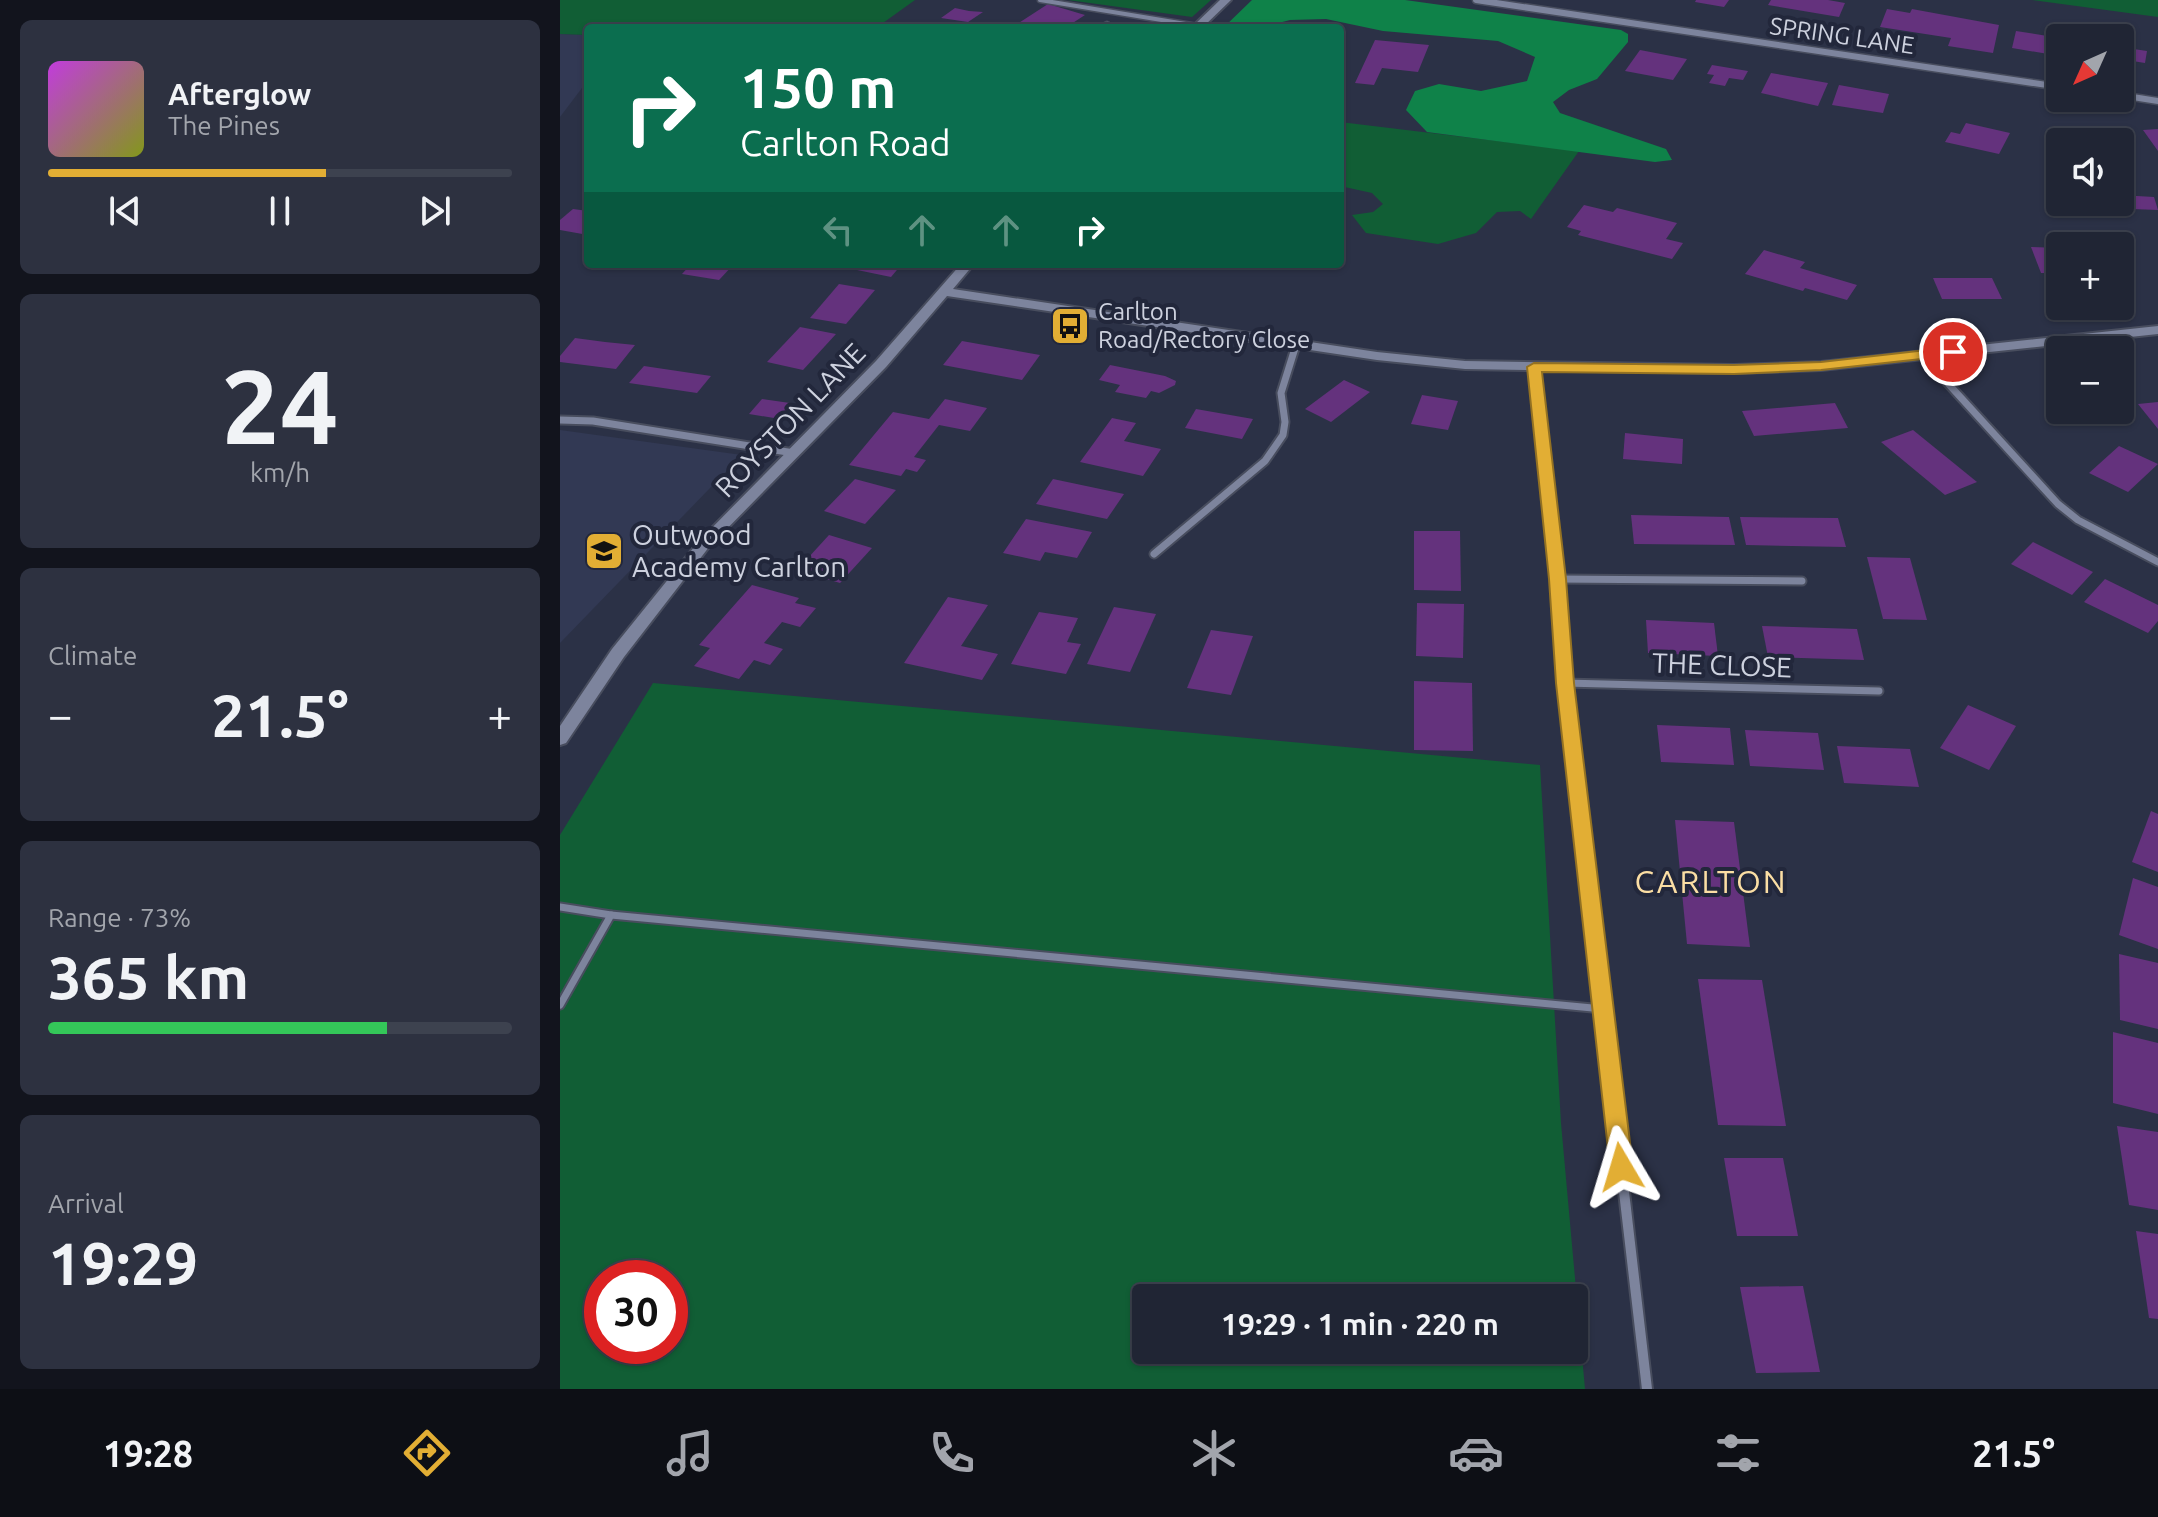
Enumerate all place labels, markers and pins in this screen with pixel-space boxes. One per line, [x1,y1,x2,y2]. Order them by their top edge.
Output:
place label: Carlton Road/Rectory Close [1098,298,1310,353]
bus stop icon: Carlton Road/Rectory Close [1049,305,1091,347]
pin [1919,318,1987,386]
place label: Outwood Academy Carlton [632,519,846,582]
school or university icon: Outwood Academy Carlton [583,530,625,572]

